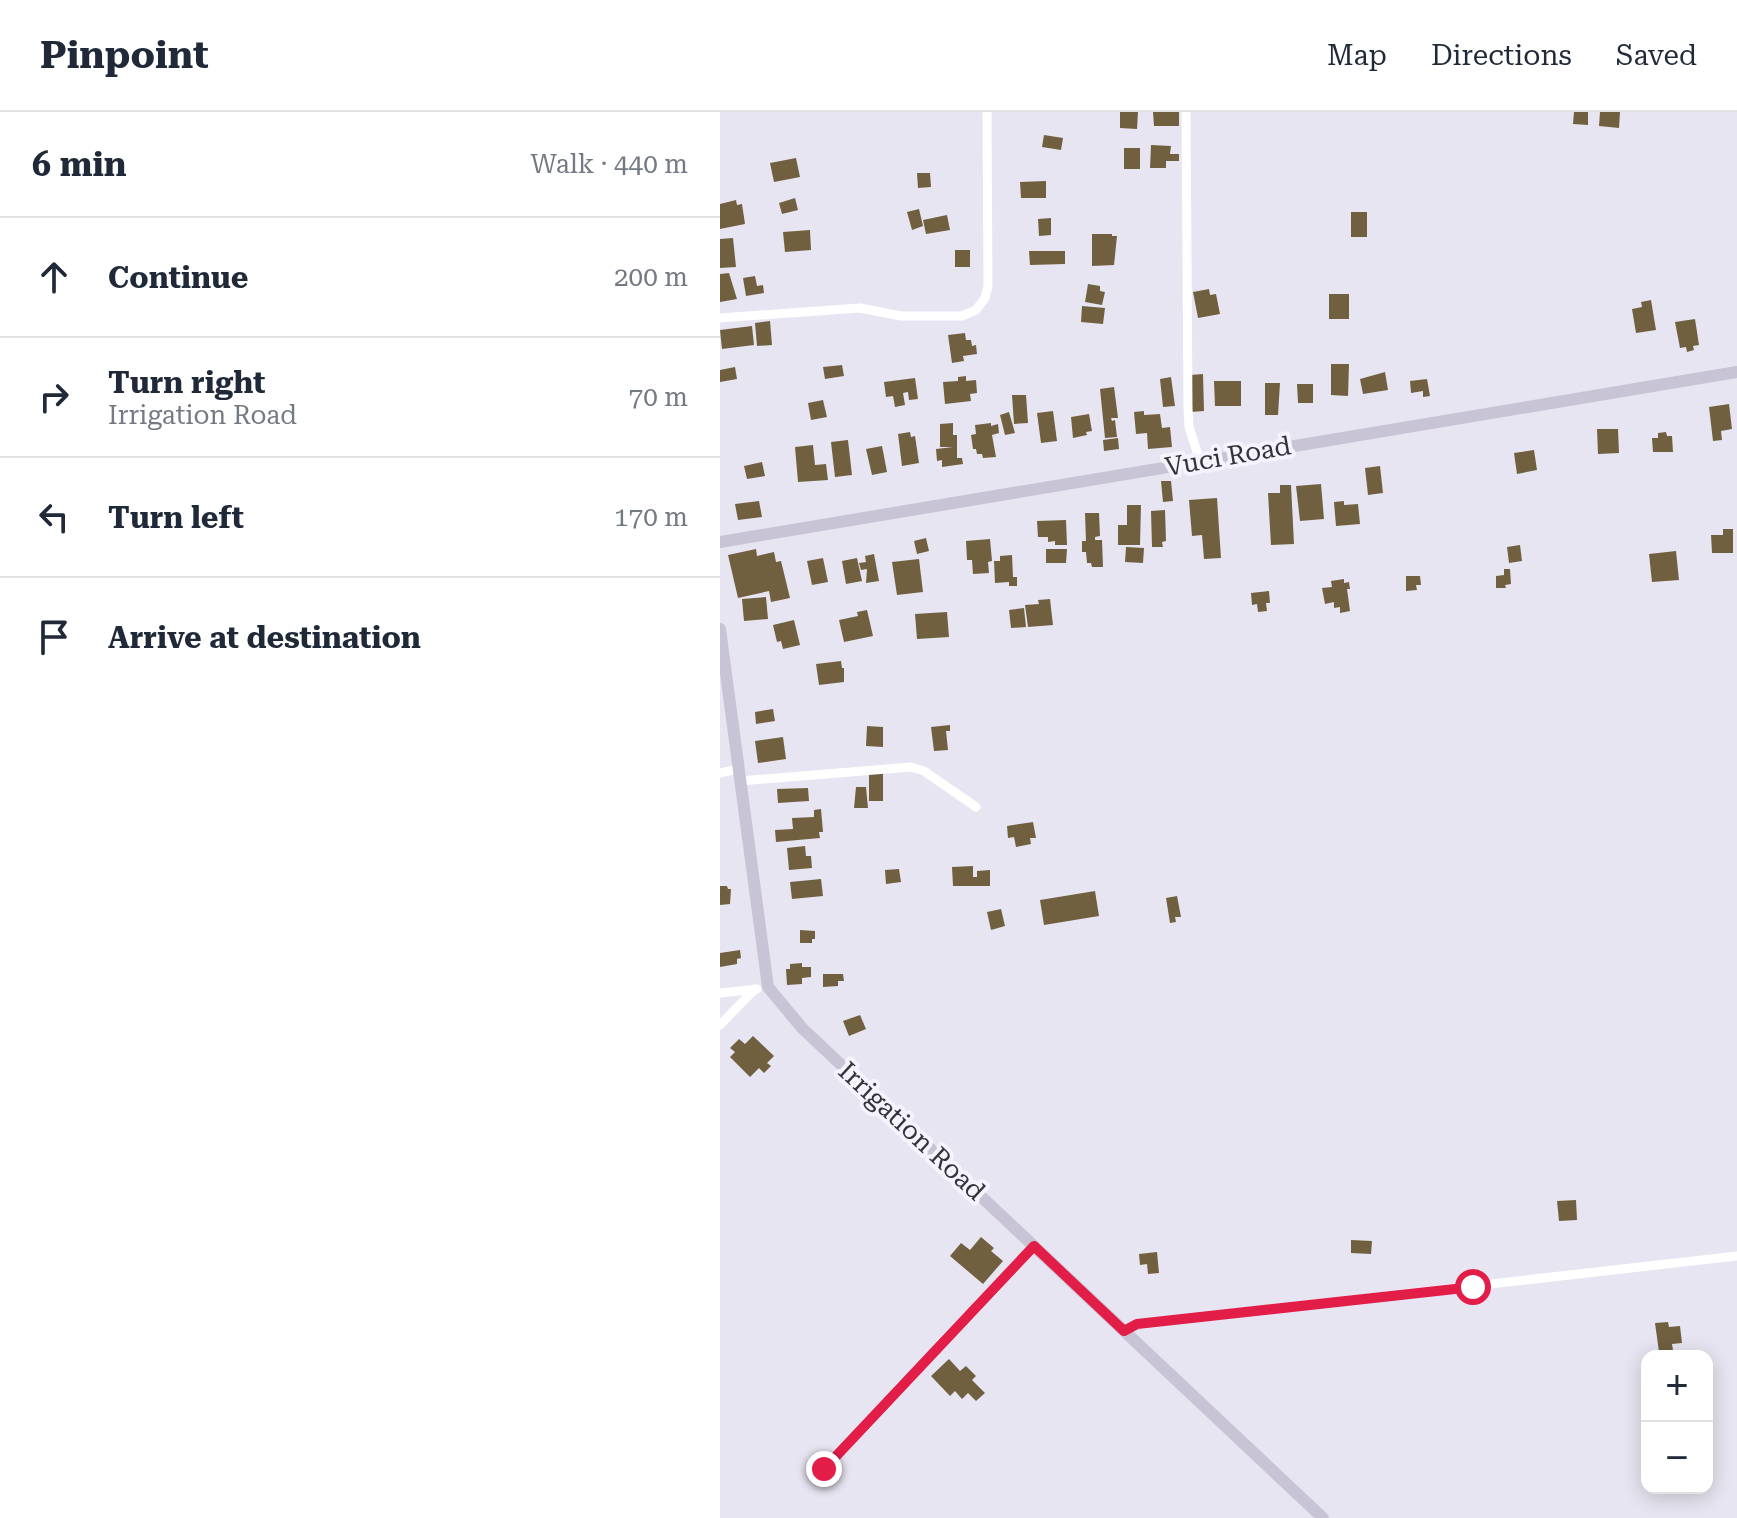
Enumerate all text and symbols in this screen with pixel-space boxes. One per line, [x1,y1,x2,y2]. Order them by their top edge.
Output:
text: Pinpoint [40,33,209,77]
text: Map [1327,39,1387,72]
text: Directions [1431,39,1572,72]
text: Saved [1616,39,1697,72]
text: 6 min [32,144,127,184]
text: Walk · 440 m [530,149,688,179]
icon: ahead [32,255,76,299]
text: Continue [108,260,248,295]
text: 200 m [614,262,688,292]
text: Turn right [108,365,265,400]
icon: right [32,375,76,419]
text: 70 m [629,382,688,412]
text: Irrigation Road [108,400,297,430]
street label: Vuci Road [1163,430,1293,482]
icon: left [32,495,76,539]
text: Turn left [108,500,244,535]
text: 170 m [614,502,688,532]
icon: arrive [32,615,76,659]
text: Arrive at destination [108,620,421,655]
street label: Irrigation Road [833,1056,992,1207]
route start [1455,1269,1491,1305]
map controls [1641,1350,1713,1494]
button: + [1641,1350,1713,1422]
button: − [1641,1422,1713,1494]
route end [806,1451,842,1487]

